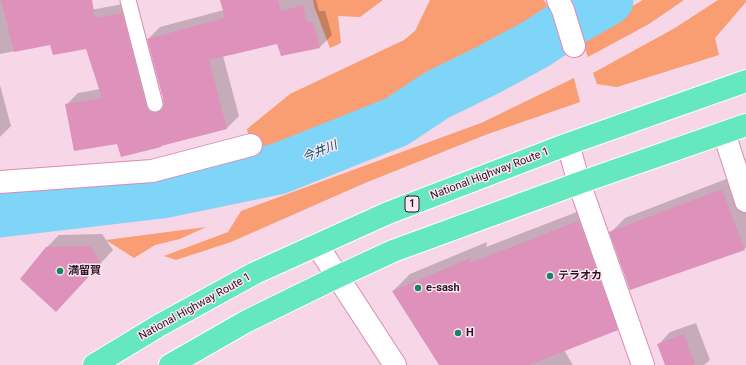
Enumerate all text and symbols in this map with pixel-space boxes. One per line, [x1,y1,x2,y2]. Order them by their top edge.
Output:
water label: 今井川 [301,139,339,165]
street label: National Highway Route 1 [429,145,551,203]
road number: 1 [405,196,419,212]
place label: 満留賀 [68,264,101,278]
marker: 満留賀 [55,266,65,276]
place label: テラオカ [558,269,602,283]
street label: National Highway Route 1 [137,271,253,343]
marker: テラオカ [545,271,555,281]
place label: e-sash [426,281,460,295]
marker: e-sash [413,283,423,293]
place label: H [466,326,474,340]
marker: H [453,328,463,338]

